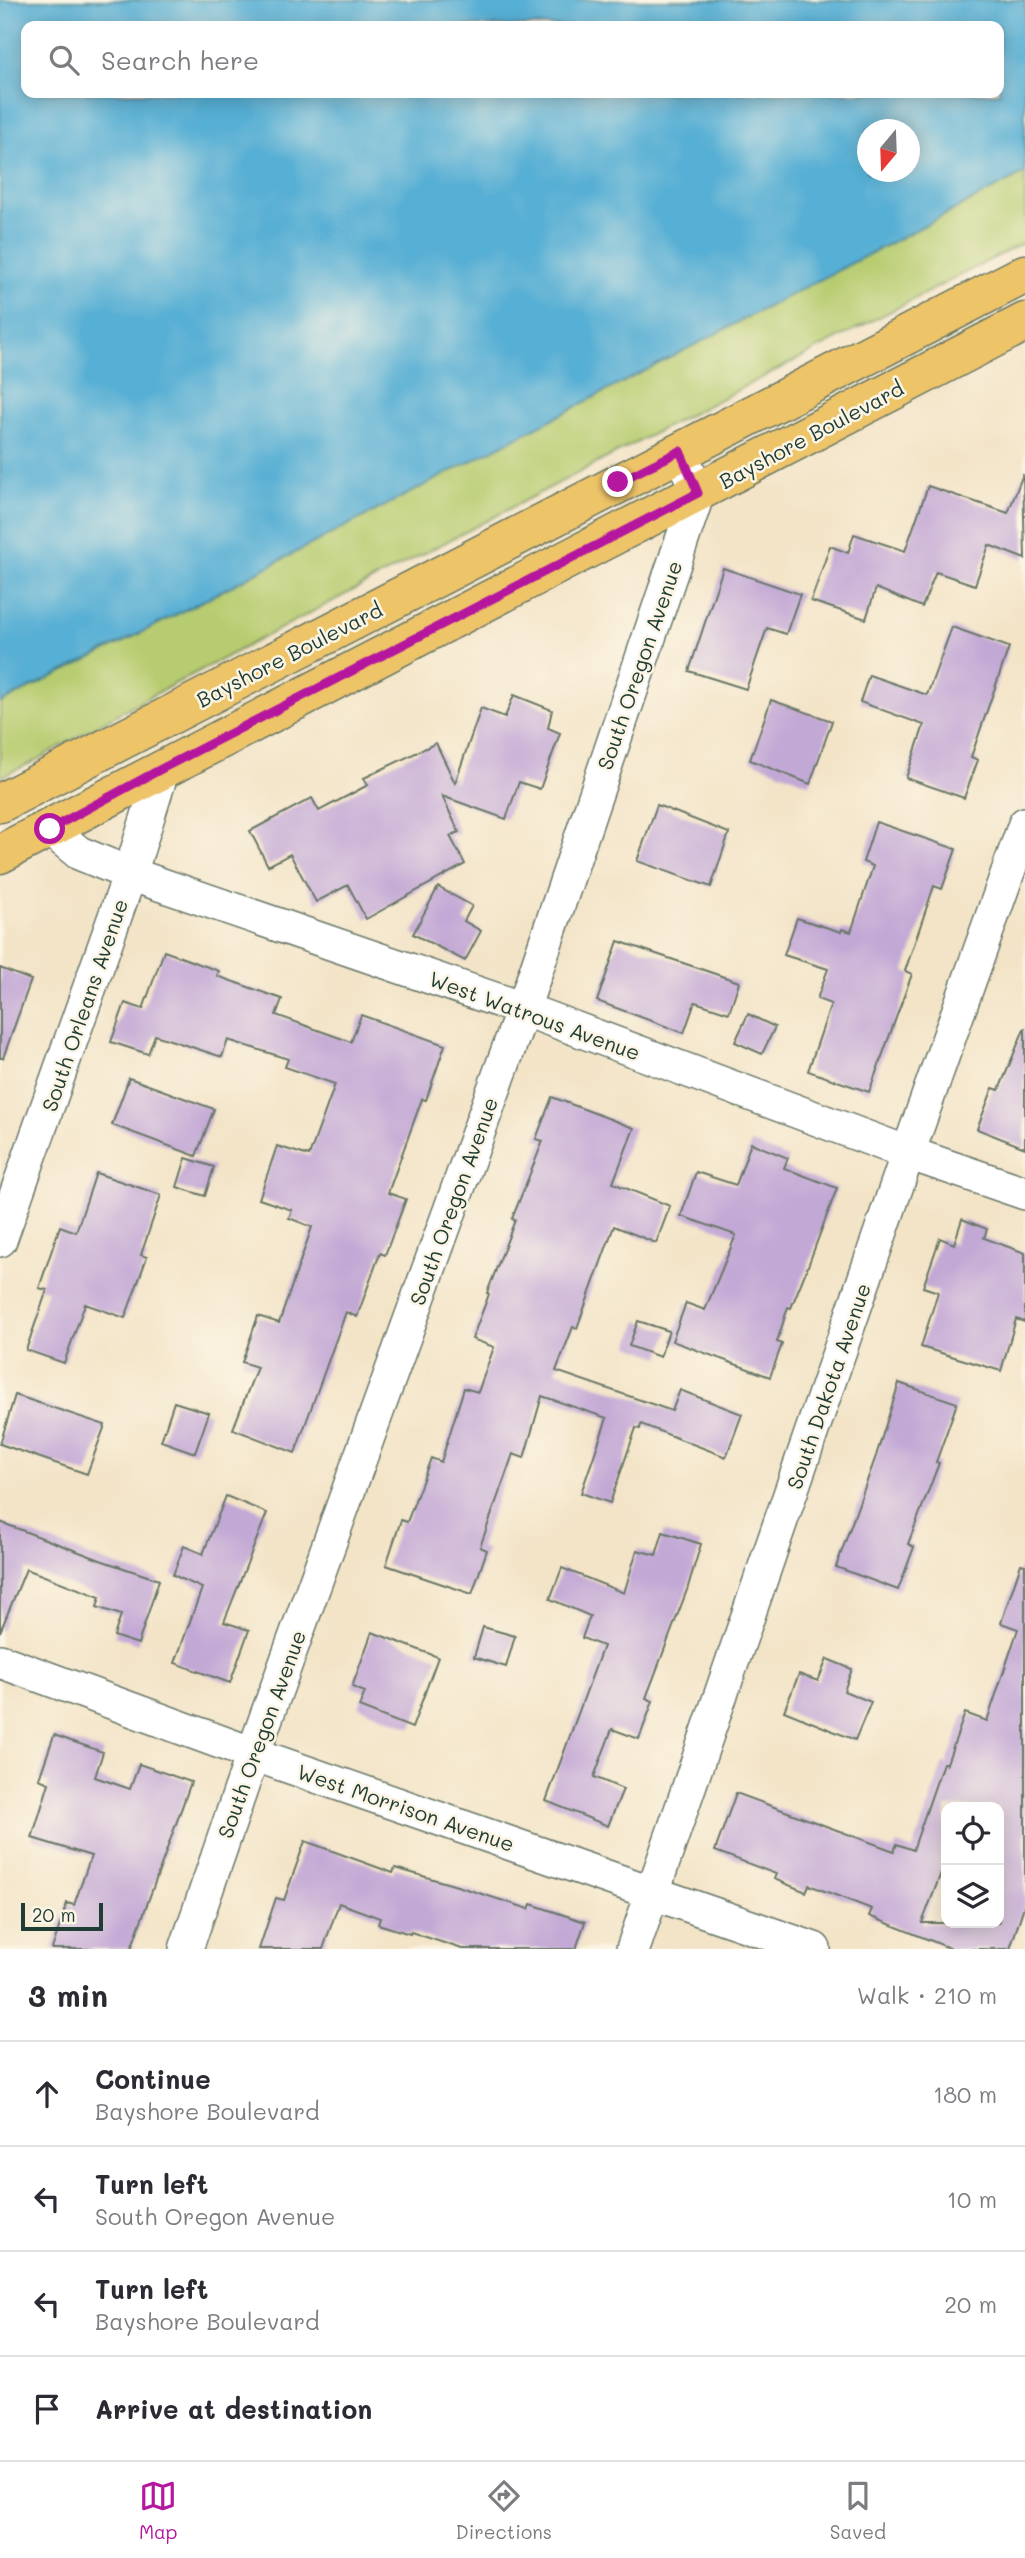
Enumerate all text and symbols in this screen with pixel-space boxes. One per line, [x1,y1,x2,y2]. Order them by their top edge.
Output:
search box [21,21,1004,98]
icon: search [45,41,83,79]
text: Search here [101,43,259,77]
north arrow [857,119,920,182]
street label: Bayshore Boulevard [714,374,908,494]
route end [602,466,633,497]
street label: South Oregon Avenue [591,557,687,773]
street label: Bayshore Boulevard [191,595,387,713]
route start [34,813,65,844]
street label: South Orleans Avenue [35,895,133,1115]
street label: West Watrous Avenue [426,964,644,1066]
street label: South Oregon Avenue [403,1093,503,1309]
street label: South Dakota Avenue [780,1279,876,1493]
street label: South Oregon Avenue [211,1626,311,1842]
street label: West Morrison Avenue [294,1757,518,1857]
map controls [941,1802,1004,1928]
button: locate [941,1802,1004,1865]
button: layers [941,1865,1004,1928]
scale bar [21,1900,103,1932]
text: 20 m [32,1902,76,1927]
text: 3 min [28,1975,108,2015]
text: Walk · 210 m [857,1980,997,2010]
text: Continue [95,2062,211,2096]
icon: ahead [28,2075,66,2113]
text: 180 m [933,2079,997,2109]
text: Bayshore Boulevard [95,2096,320,2126]
text: Turn left [95,2167,208,2201]
icon: left [28,2180,66,2218]
text: 10 m [947,2184,997,2214]
text: South Oregon Avenue [95,2201,335,2231]
text: Turn left [95,2272,208,2306]
icon: left [28,2285,66,2323]
text: 20 m [944,2289,997,2319]
text: Bayshore Boulevard [95,2306,320,2336]
icon: arrive [28,2390,66,2428]
text: Arrive at destination [95,2392,372,2426]
tab: Map [139,2477,178,2544]
tab: Directions [455,2477,552,2544]
tab: Saved [830,2477,886,2544]

